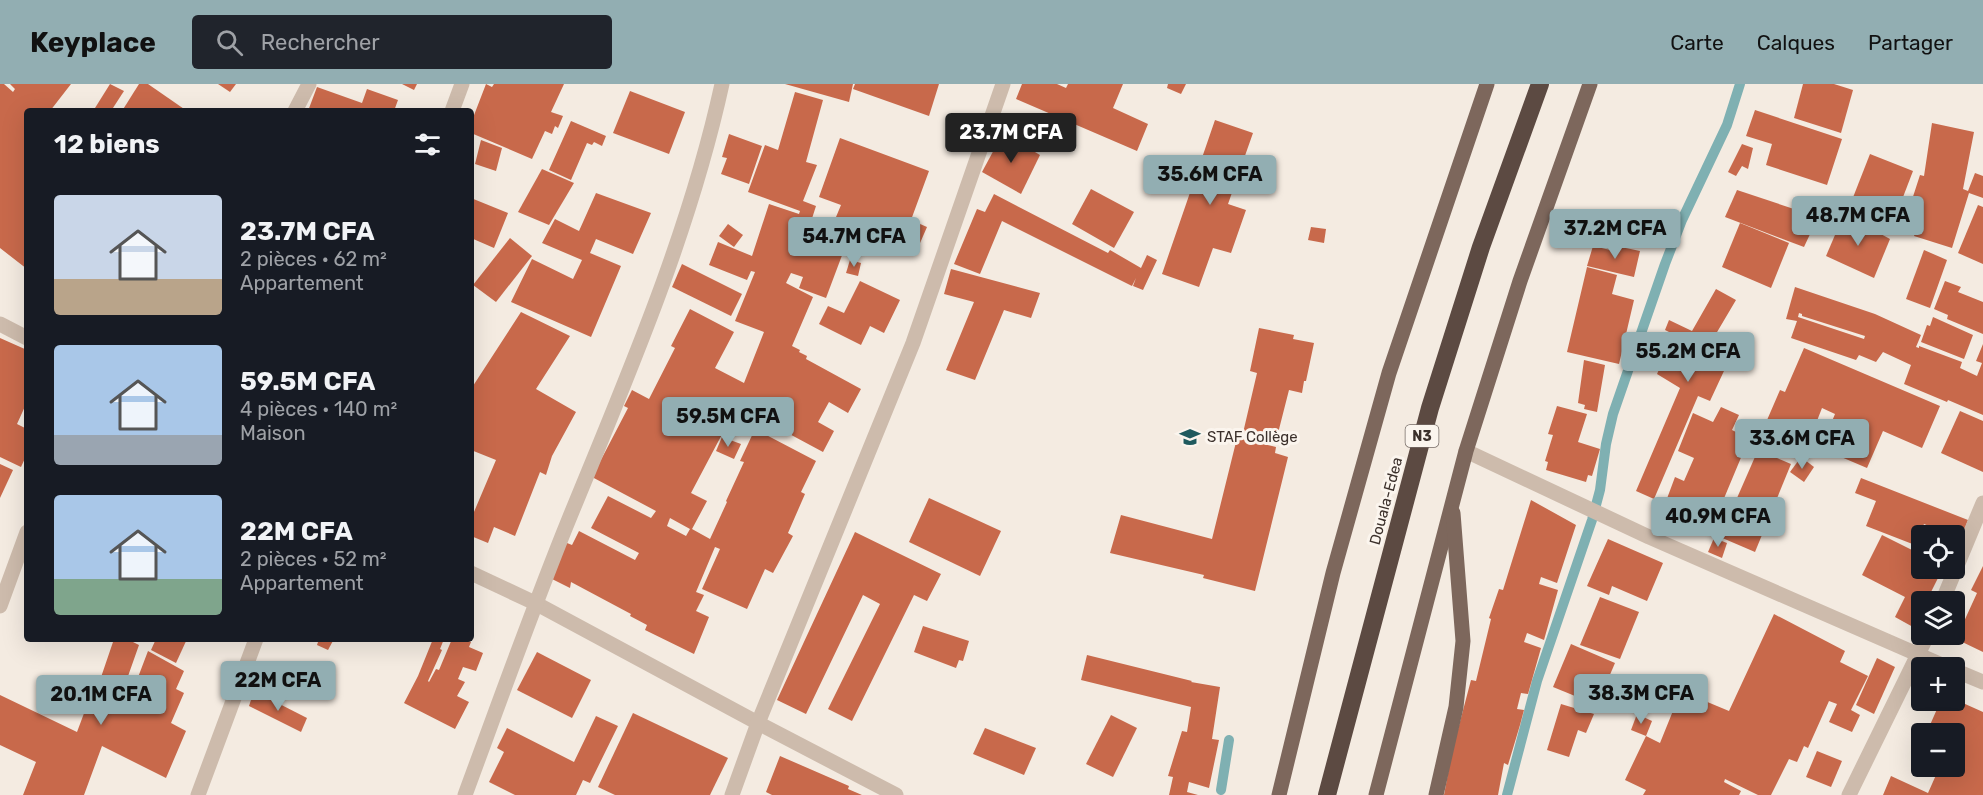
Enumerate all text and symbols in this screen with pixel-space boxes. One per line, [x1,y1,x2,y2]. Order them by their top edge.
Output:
search box [192,15,612,69]
text: Keyplace [30,26,156,59]
icon: search [213,26,246,59]
text: Rechercher [261,29,380,56]
text: Carte [1670,30,1724,55]
text: Calques [1757,30,1835,55]
text: Partager [1868,30,1953,55]
pin: 23.7M CFA [942,113,1080,164]
text: 23.7M CFA [959,120,1063,144]
icon: filters [411,128,444,161]
text: 12 biens [54,129,160,160]
pin: 35.6M CFA [1141,155,1279,206]
text: 35.6M CFA [1157,162,1263,186]
pin: 48.7M CFA [1789,196,1927,247]
text: 48.7M CFA [1806,203,1910,227]
pin: 37.2M CFA [1546,209,1684,260]
text: 23.7M CFA [240,216,375,247]
text: 37.2M CFA [1564,216,1666,240]
pin: 54.7M CFA [785,217,923,268]
icon: home [102,219,174,291]
text: 54.7M CFA [802,224,906,248]
text: 2 pièces · 62 m² [240,247,387,271]
text: Appartement [240,271,364,295]
pin: 55.2M CFA [1619,332,1757,383]
text: 55.2M CFA [1635,339,1741,363]
text: 59.5M CFA [240,366,375,397]
icon: home [102,369,174,441]
text: 4 pièces · 140 m² [240,397,397,421]
pin: 59.5M CFA [659,397,797,448]
text: 59.5M CFA [676,404,780,428]
pin: 33.6M CFA [1733,419,1871,470]
text: Maison [240,421,306,445]
school or university icon: STAF Collège [1178,425,1202,449]
road number: N3 [1406,425,1438,447]
text: 33.6M CFA [1749,426,1855,450]
place label: STAF Collège [1207,428,1298,446]
street label: Douala-Edea [1366,455,1406,547]
pin: 40.9M CFA [1649,497,1787,548]
text: 40.9M CFA [1665,504,1771,528]
text: 22M CFA [240,516,353,547]
icon: home [102,519,174,591]
map controls [1911,525,1965,777]
button: locate [1911,525,1965,579]
text: 2 pièces · 52 m² [240,547,387,571]
text: Appartement [240,571,364,595]
button: layers [1911,591,1965,645]
button: + [1911,657,1965,711]
pin: 22M CFA [223,661,333,712]
text: 22M CFA [235,668,321,692]
pin: 38.3M CFA [1572,674,1710,725]
pin: 20.1M CFA [32,675,170,726]
text: 38.3M CFA [1588,681,1694,705]
text: 20.1M CFA [50,682,152,706]
button: − [1911,723,1965,777]

